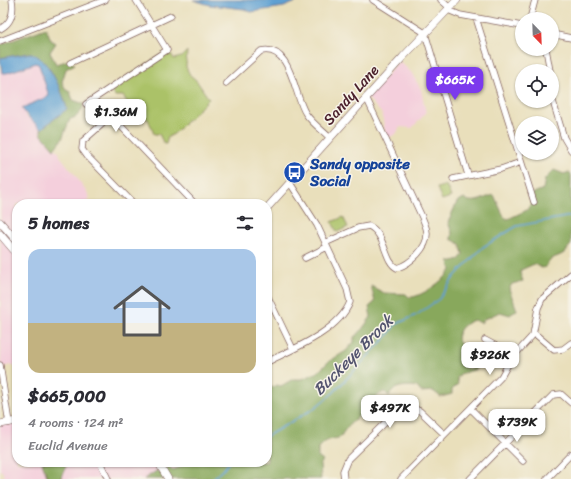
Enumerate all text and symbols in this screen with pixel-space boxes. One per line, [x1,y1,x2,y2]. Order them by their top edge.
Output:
north arrow [515,12,559,56]
map controls [515,12,559,160]
street label: Sandy Lane [316,59,386,131]
button: locate [515,64,559,108]
pin: $665K [427,67,483,101]
text: $665K [435,68,475,91]
pin: $1.36M [83,99,149,133]
text: $1.36M [94,100,138,123]
button: layers [515,116,559,160]
place label: Sandy opposite Social [309,151,410,194]
bus stop icon: Sandy opposite Social [282,160,308,186]
text: 5 homes [28,208,89,238]
icon: filters [234,212,256,234]
icon: home [106,275,178,347]
water label: Buckeye Brook [306,306,402,402]
pin: $926K [462,342,518,376]
text: $926K [470,343,510,366]
text: $665,000 [28,381,106,411]
pin: $497K [362,395,418,429]
text: $497K [370,396,410,419]
pin: $739K [489,409,545,443]
text: $739K [497,410,537,433]
text: 4 rooms · 124 m² [28,411,123,434]
text: Euclid Avenue [28,434,108,457]

